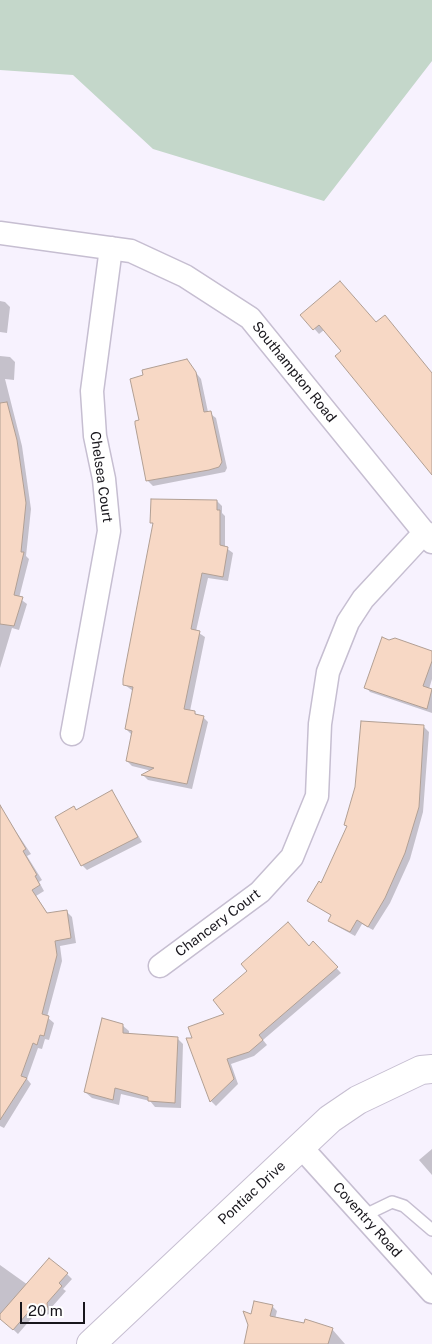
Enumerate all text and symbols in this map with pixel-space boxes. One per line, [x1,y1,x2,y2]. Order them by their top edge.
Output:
street label: Southampton Road [248,318,340,426]
street label: Chelsea Court [86,430,116,524]
street label: Chancery Court [172,886,264,960]
street label: Pontiac Drive [215,1158,289,1228]
street label: Coventry Road [329,1179,405,1261]
scale bar [22,1292,88,1324]
text: 20 m [28,1302,63,1319]

